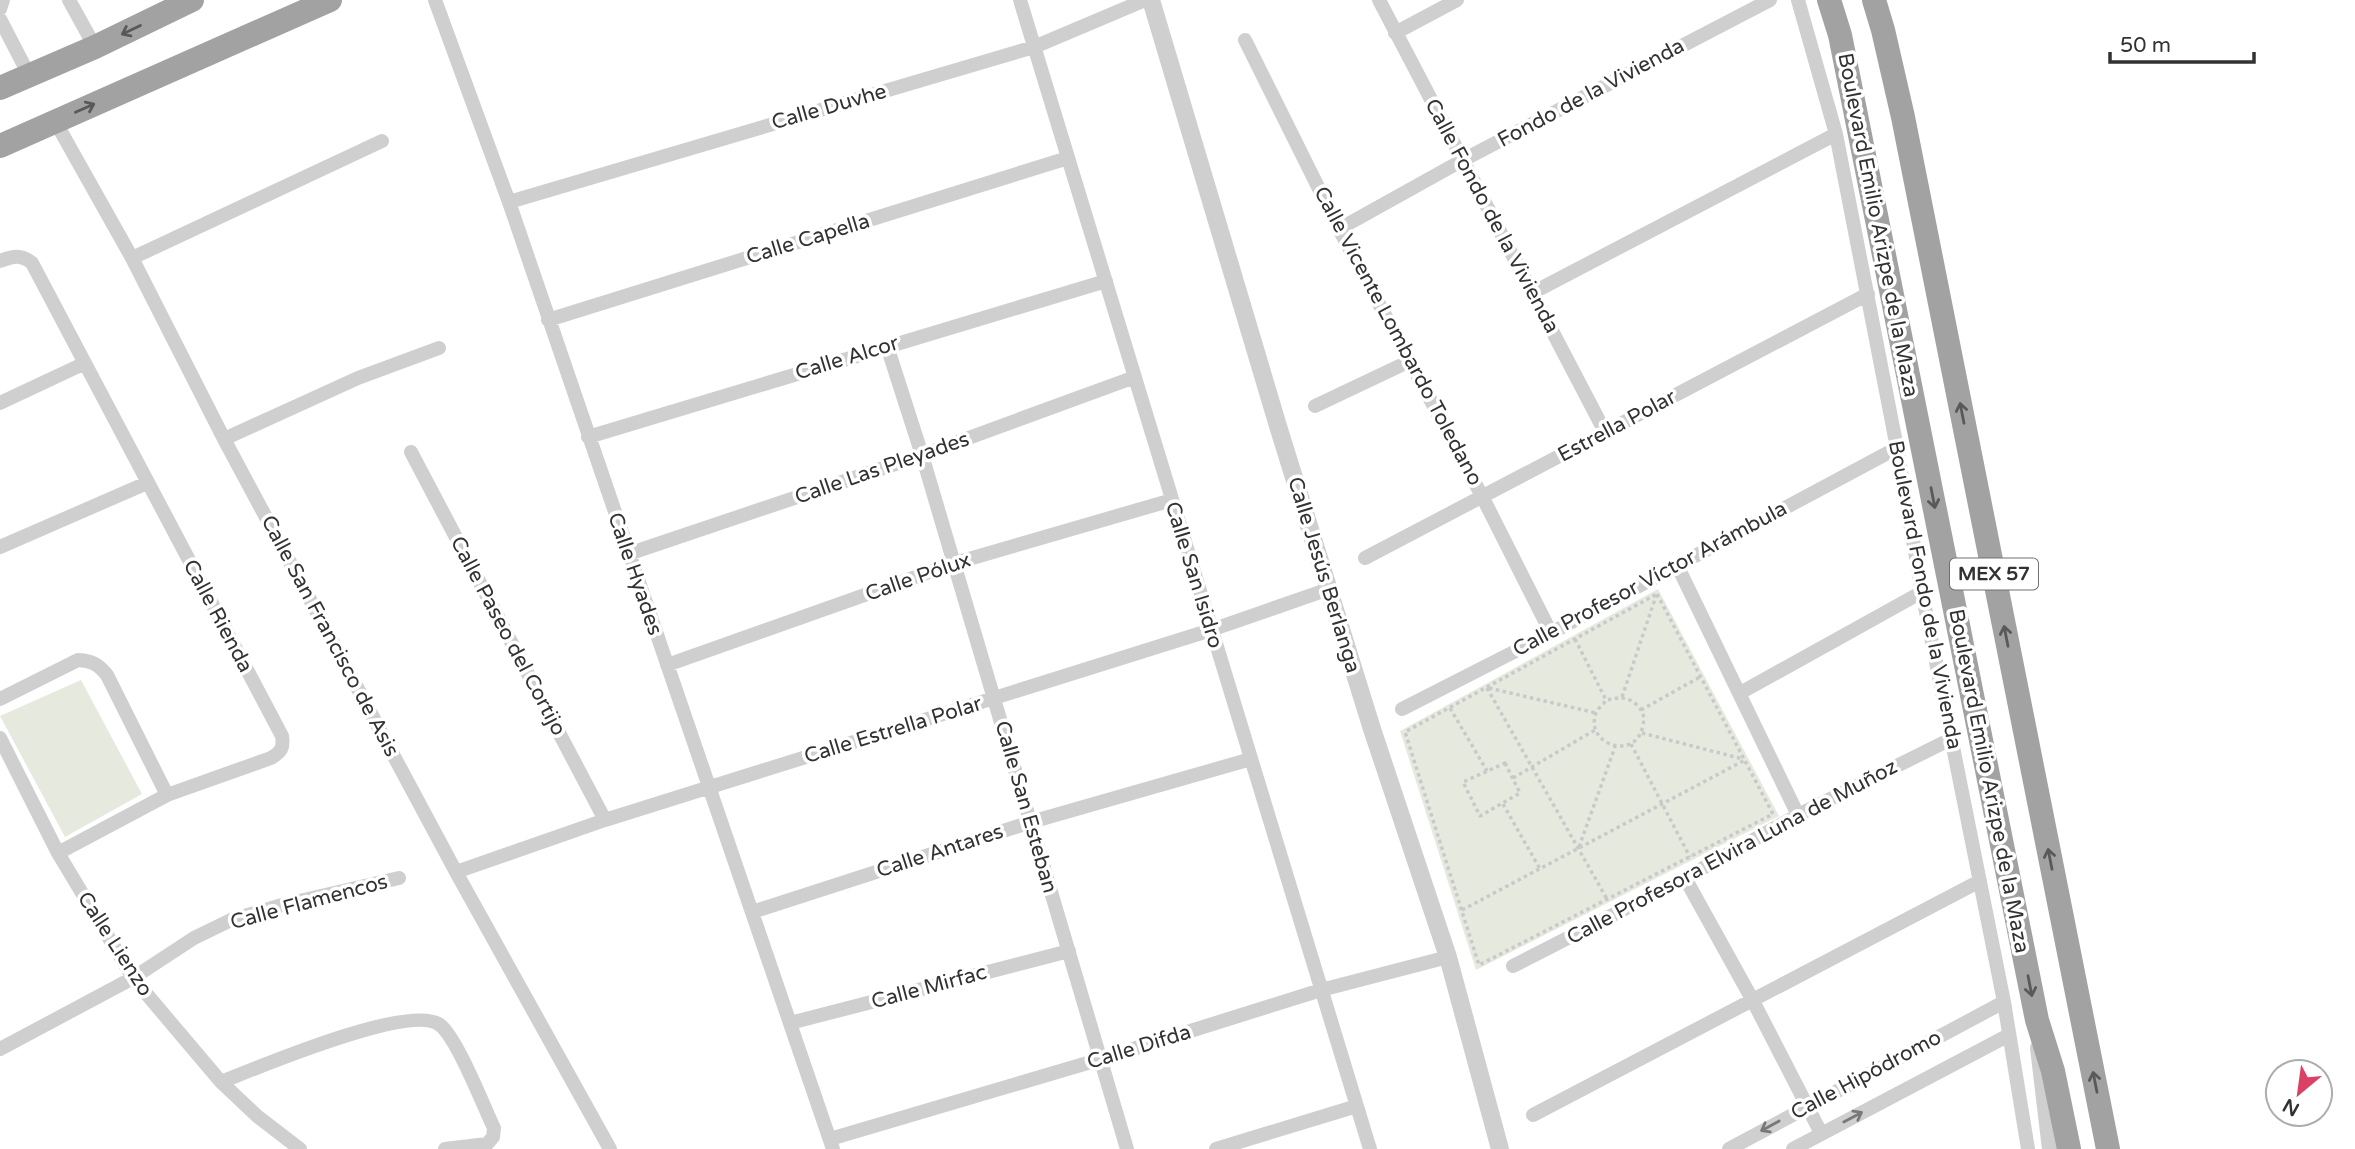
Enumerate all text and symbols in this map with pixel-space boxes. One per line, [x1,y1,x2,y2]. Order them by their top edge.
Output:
scale bar [2110,21,2254,65]
one-way arrow [121,24,142,37]
street label: Fondo de la Vivienda [1493,33,1689,153]
text: 50 m [2120,33,2171,58]
street label: Boulevard Emilio Arizpe de la Maza [1832,51,1924,399]
street label: Calle Duvhe [769,79,889,135]
street label: Calle Fondo de la Vivienda [1419,94,1565,338]
one-way arrow [74,101,95,114]
street label: Calle Vicente Lombardo Toledano [1308,182,1488,490]
street label: Calle Capella [743,208,873,270]
street label: Calle Alcor [792,330,902,386]
street label: Estrella Polar [1554,384,1680,468]
one-way arrow [1954,402,1968,425]
street label: Calle Las Pleyades [792,426,972,510]
street label: Boulevard Fondo de la Vivienda [1883,438,1967,752]
street label: Calle Jesús Berlanga [1282,474,1366,676]
one-way arrow [1926,486,1940,509]
street label: Calle Profesor Víctor Arámbula [1509,496,1791,662]
street label: Calle San Isidro [1160,499,1228,651]
street label: Calle Hyades [602,509,668,639]
street label: Calle San Francisco de Asis [256,511,404,761]
street label: Calle Paseo del Cortijo [445,532,571,740]
street label: Calle Pólux [862,547,974,607]
street label: Calle Rienda [178,555,258,677]
road number: MEX 57 [1950,558,2038,590]
street label: Boulevard Emilio Arizpe de la Maza [1943,607,2035,955]
one-way arrow [1999,625,2012,648]
street label: Calle Estrella Polar [801,691,985,769]
street label: Calle San Esteban [989,718,1063,896]
street label: Calle Profesora Elvira Luna de Muñoz [1563,754,1901,950]
street label: Calle Antares [873,819,1007,883]
one-way arrow [2043,848,2057,871]
street label: Calle Flamencos [228,869,390,935]
street label: Calle Lienzo [72,887,158,1001]
street label: Calle Mirfac [869,960,989,1014]
one-way arrow [2024,974,2037,997]
street label: Calle Difda [1084,1019,1194,1075]
street label: Calle Hipódromo [1786,1025,1946,1125]
north arrow [2264,1058,2334,1128]
one-way arrow [2087,1071,2101,1094]
text: N [2279,1094,2303,1120]
one-way arrow [1842,1109,1862,1123]
one-way arrow [1761,1119,1781,1133]

